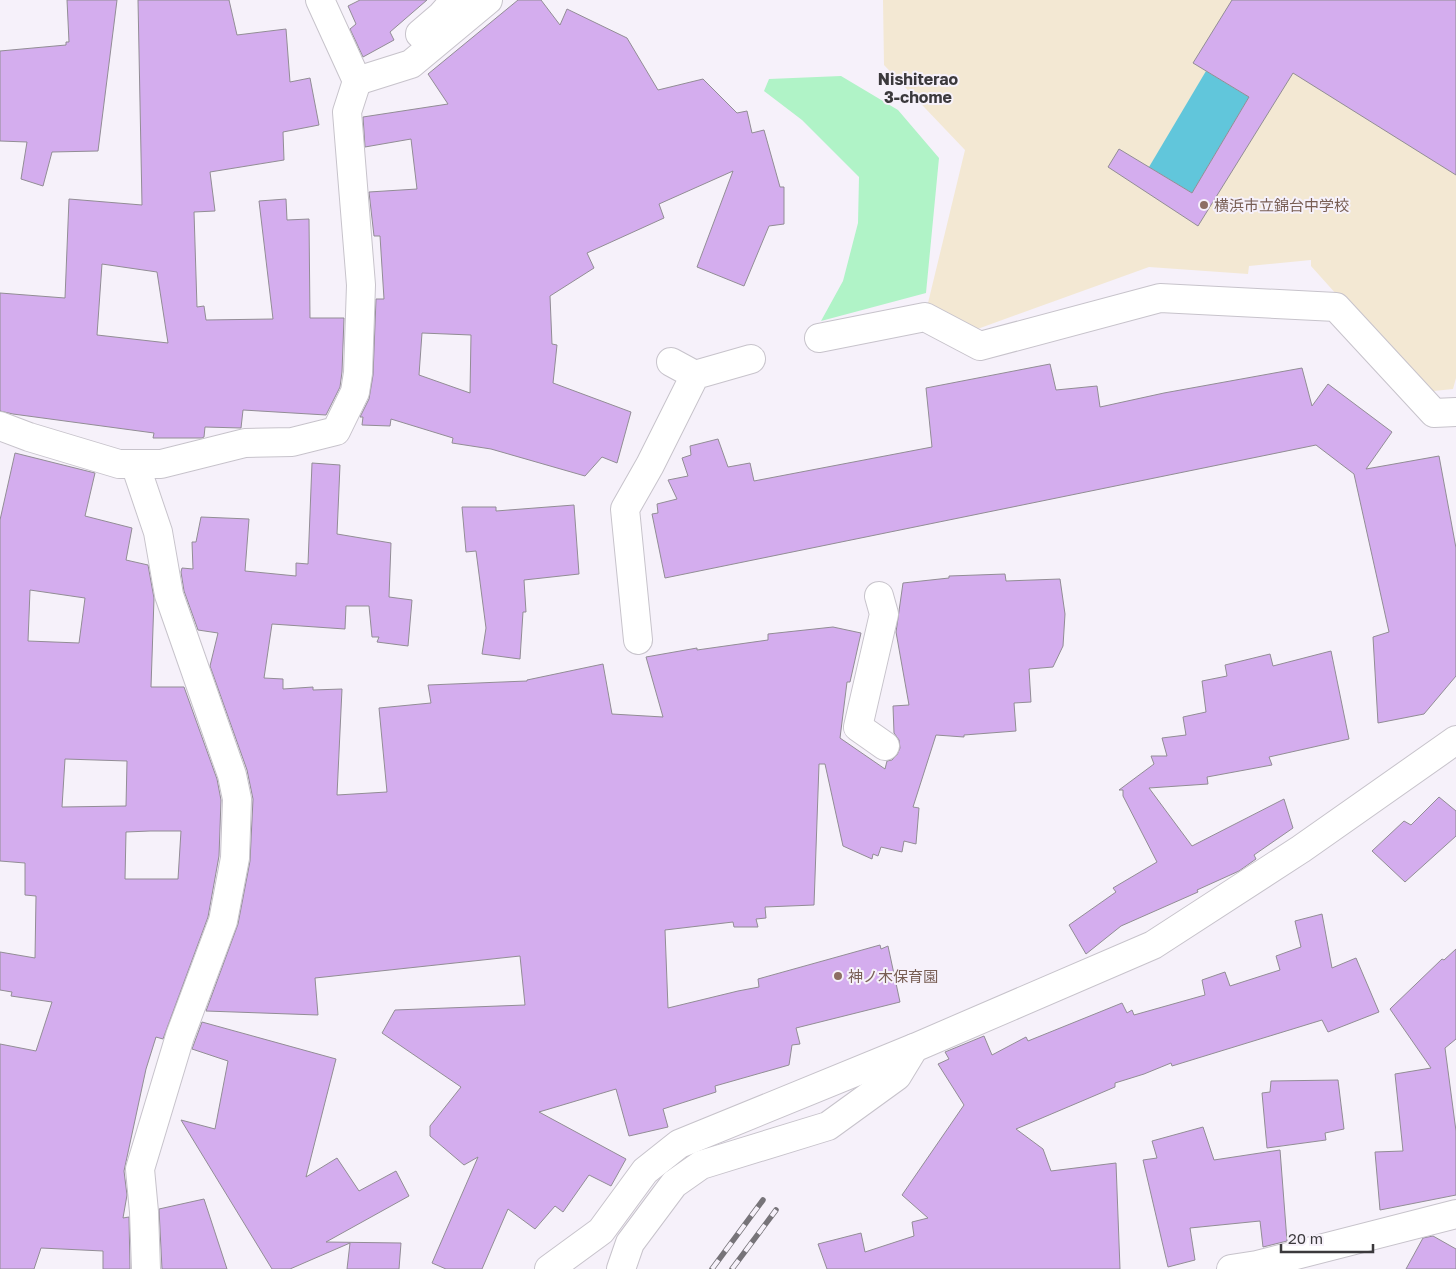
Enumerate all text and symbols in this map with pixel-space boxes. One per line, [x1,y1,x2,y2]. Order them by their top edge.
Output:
district label: Nishiterao 3-chome [878,69,959,107]
place label: 横浜市立錦台中学校 [1214,196,1349,214]
marker: 横浜市立錦台中学校 [1198,199,1210,211]
place label: 神ノ木保育園 [848,967,938,985]
marker: 神ノ木保育園 [832,970,844,982]
scale bar [1281,1222,1374,1254]
text: 20 m [1288,1229,1323,1247]

